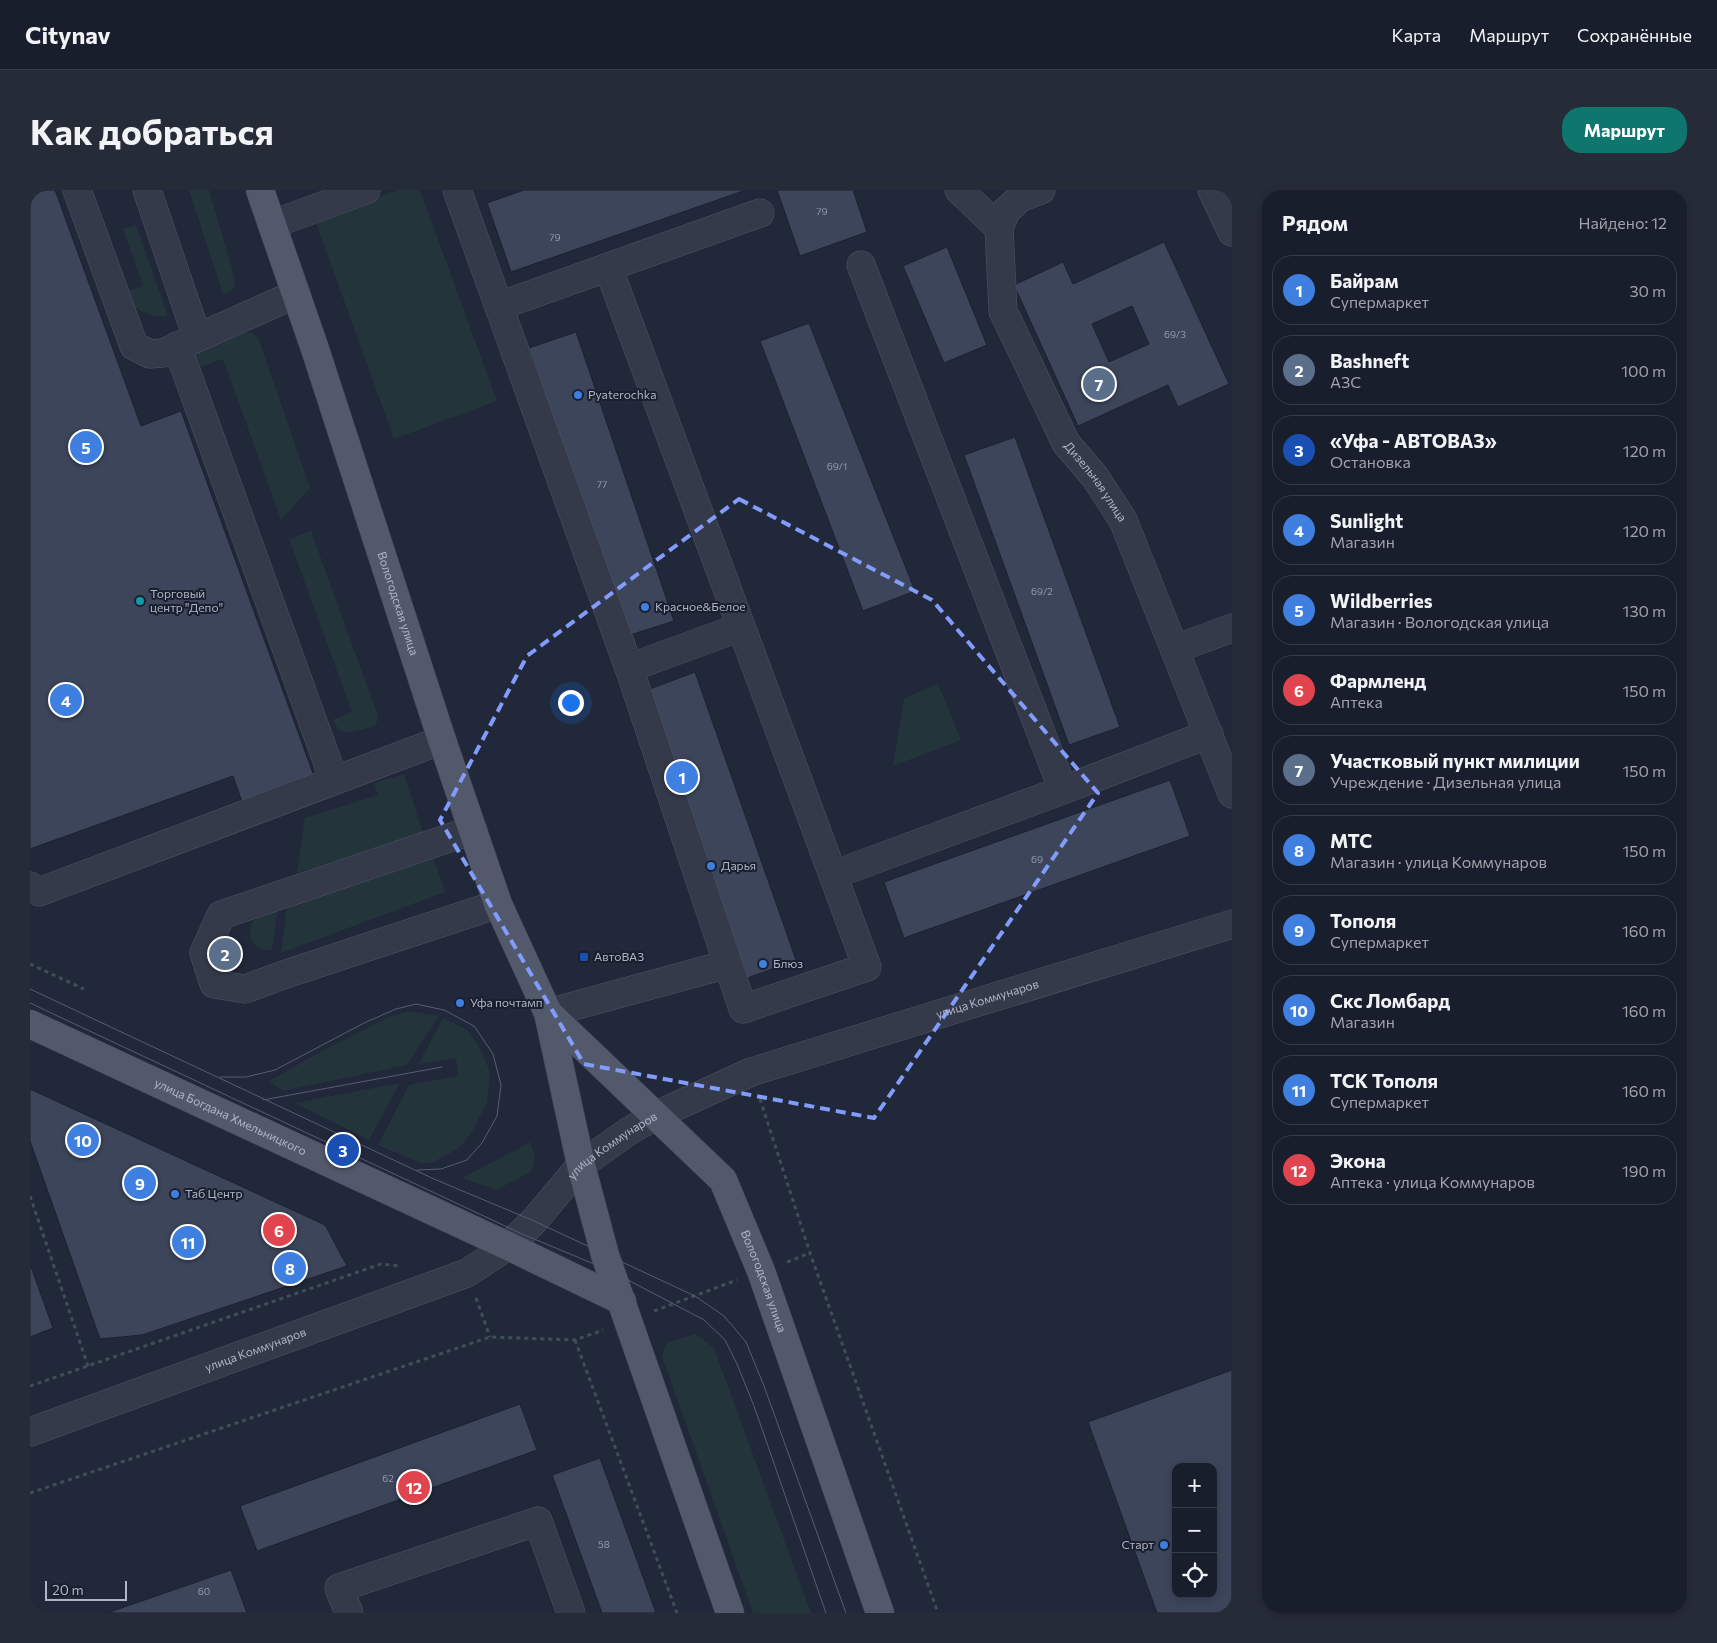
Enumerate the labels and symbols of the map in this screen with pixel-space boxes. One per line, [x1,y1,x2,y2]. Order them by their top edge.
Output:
house number: 79 [816,205,828,217]
house number: 79 [549,231,561,243]
house number: 69/3 [1164,328,1186,340]
pin: 7 [1083,365,1115,403]
place label: Pyaterochka [588,387,656,401]
marker: Pyaterochka [572,389,584,401]
pin: 5 [70,428,102,466]
street label: Дизельная улица [1062,438,1130,524]
house number: 69/1 [827,460,847,472]
house number: 77 [597,478,607,490]
street label: Вологодская улица [375,550,422,657]
house number: 69/2 [1031,585,1053,597]
place label: Торговый центр "Депо" [150,586,223,614]
marker: Торговый центр "Депо" [134,595,146,607]
place label: Красное&Белое [655,599,746,613]
marker: Красное&Белое [639,601,651,613]
pin: 4 [50,681,82,719]
your location [558,690,584,716]
pin: 1 [666,758,698,796]
house number: 69 [1031,853,1043,865]
place label: Дарья [721,858,756,872]
marker: Дарья [705,860,717,872]
pin: 2 [209,935,241,973]
place label: АвтоВАЗ [594,949,644,963]
marker: АвтоВАЗ [578,951,590,963]
place label: Блюз [773,956,803,970]
marker: Блюз [757,958,769,970]
street label: улица Коммунаров [934,976,1040,1021]
place label: Уфа почтамп [470,995,543,1009]
marker: Уфа почтамп [454,997,466,1009]
street label: улица Богдана Хмельницкого [153,1075,309,1158]
street label: улица Коммунаров [564,1109,659,1182]
pin: 10 [67,1121,99,1159]
pin: 3 [327,1131,359,1169]
pin: 9 [124,1164,156,1202]
place label: Таб Центр [185,1186,242,1200]
marker: Таб Центр [169,1188,181,1200]
pin: 6 [263,1211,295,1249]
pin: 11 [172,1223,204,1261]
street label: Вологодская улица [739,1228,790,1334]
pin: 8 [274,1249,306,1287]
street label: улица Коммунаров [203,1324,308,1374]
pin: 12 [398,1468,430,1506]
house number: 62 [382,1472,394,1484]
place label: Старт [1122,1537,1154,1551]
house number: 58 [598,1538,610,1550]
marker: Старт [1158,1539,1170,1551]
scale bar [45,1578,128,1601]
house number: 60 [198,1585,210,1597]

